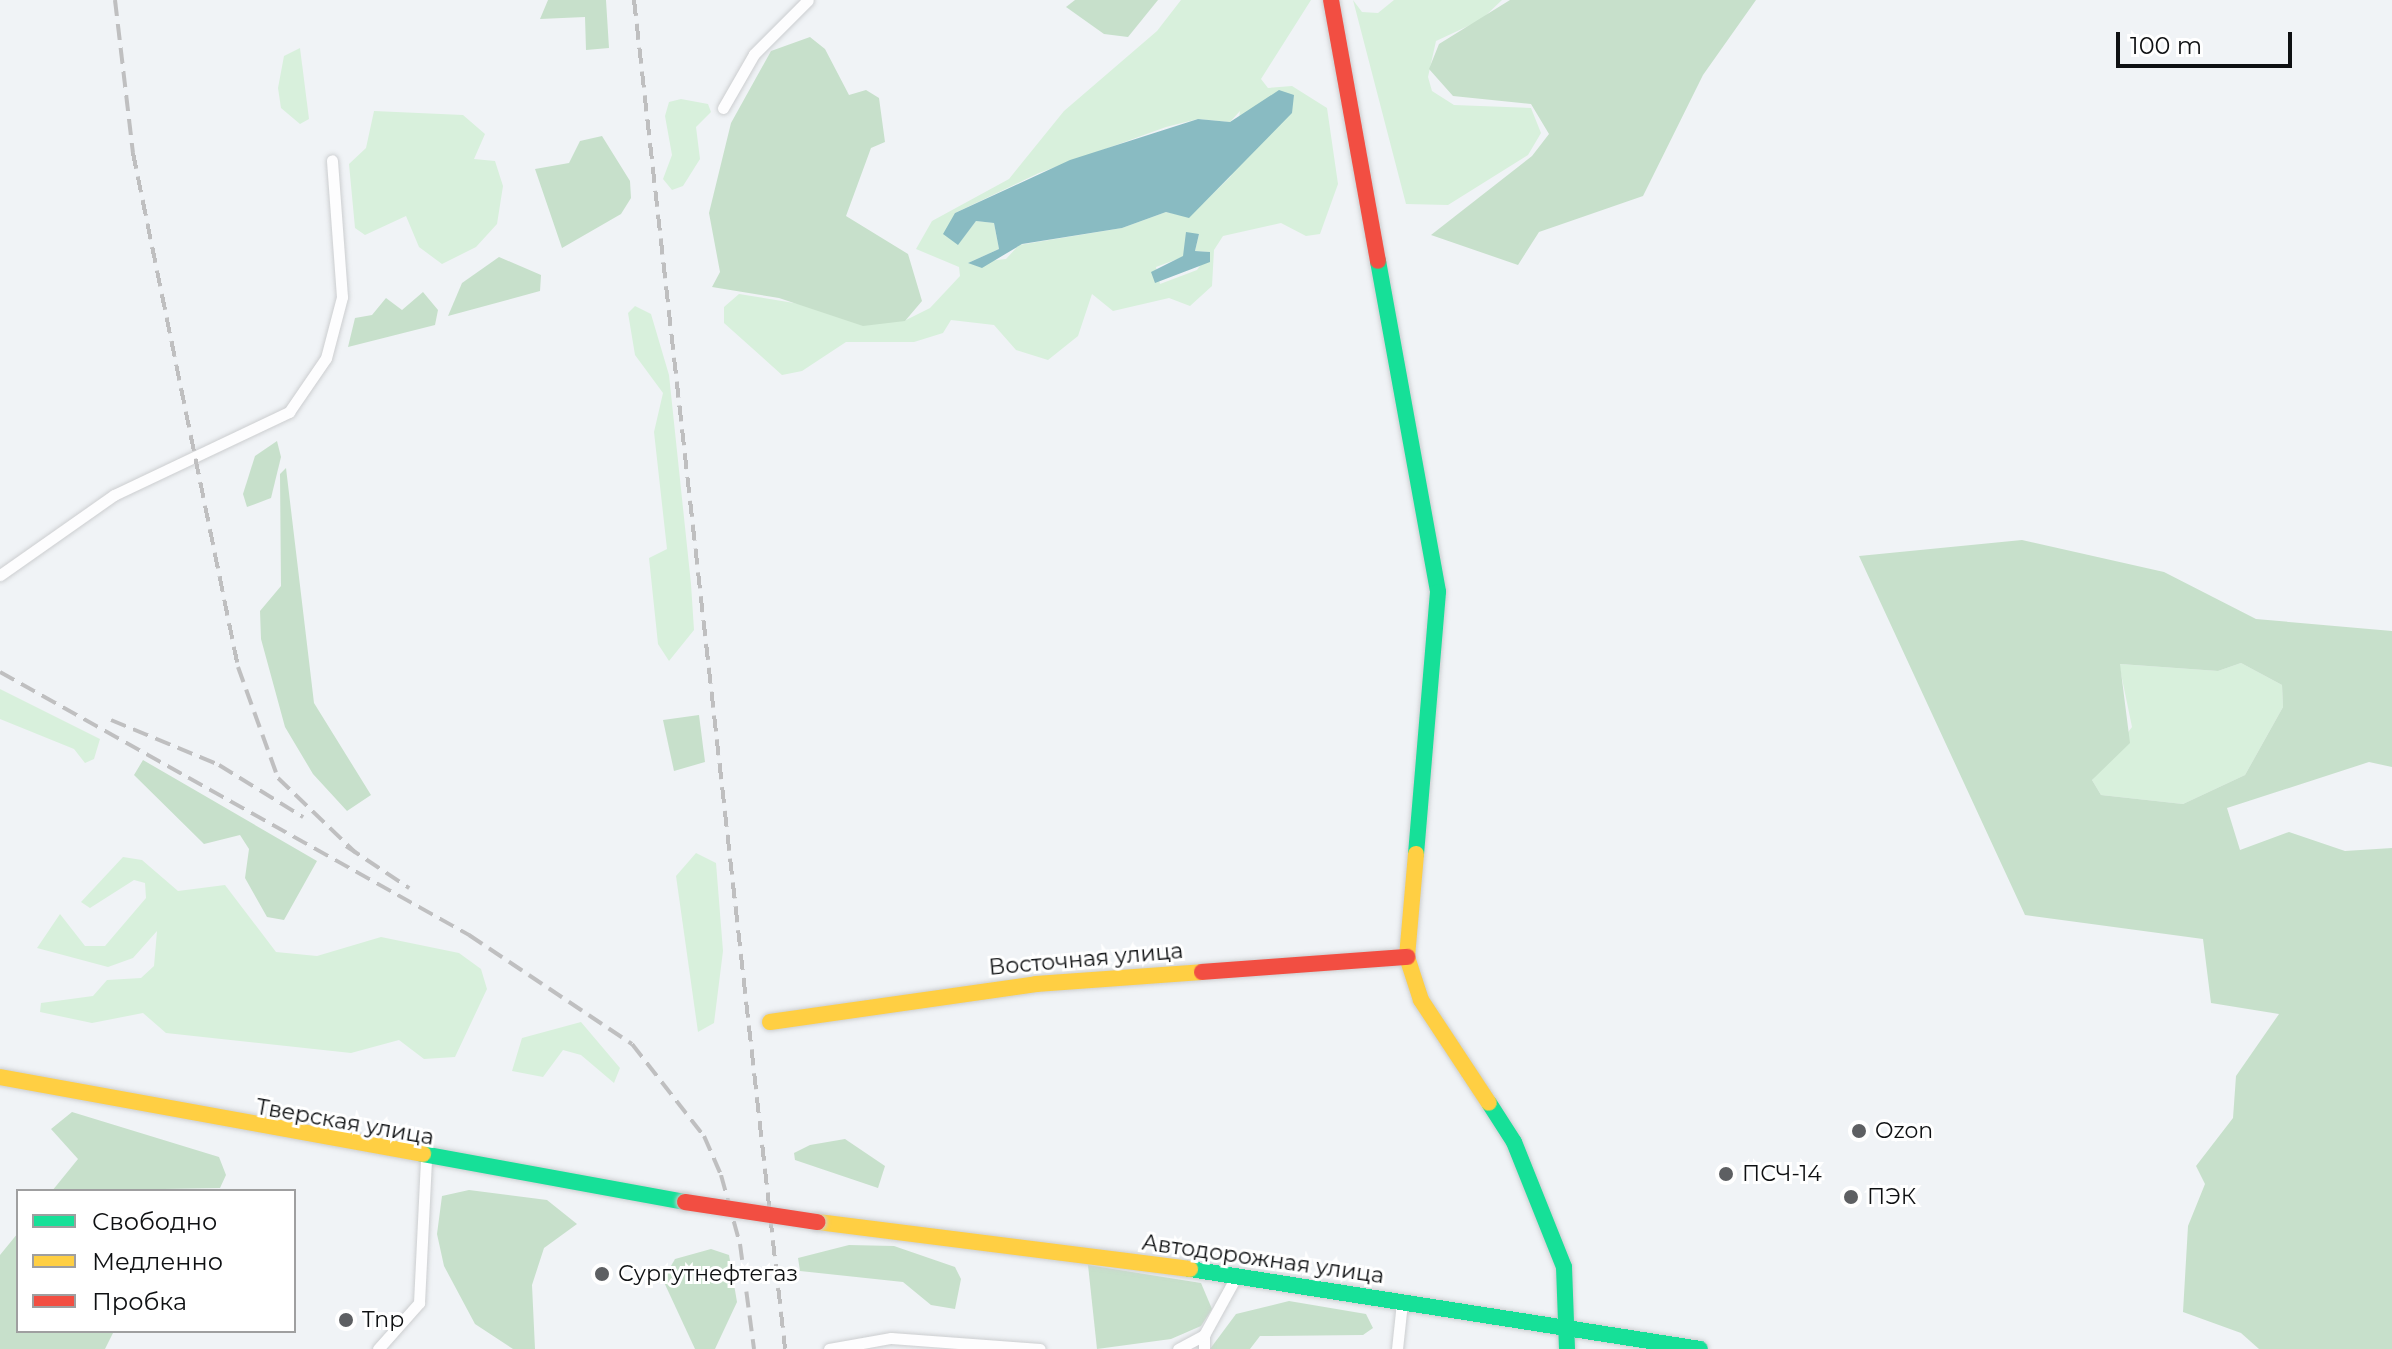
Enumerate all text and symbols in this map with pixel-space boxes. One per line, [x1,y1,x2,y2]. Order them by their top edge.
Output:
scale bar [2120,16,2296,66]
text: 100 m [2130,31,2202,60]
street label: Восточная улица [988,937,1184,981]
street label: Тверская улица [254,1093,436,1151]
place label: Ozon [1875,1118,1933,1144]
marker: Ozon [1850,1122,1868,1140]
place label: ПСЧ-14 [1742,1161,1822,1187]
marker: ПСЧ-14 [1717,1165,1735,1183]
place label: ПЭК [1867,1184,1916,1210]
marker: ПЭК [1842,1188,1860,1206]
legend [16,1189,296,1333]
text: Свободно [92,1207,217,1236]
street label: Автодорожная улица [1140,1229,1386,1289]
text: Медленно [92,1247,223,1276]
place label: Сургутнефтегаз [618,1261,798,1287]
marker: Сургутнефтегаз [593,1265,611,1283]
text: Пробка [92,1287,187,1316]
place label: Tnp [362,1307,404,1333]
marker: Tnp [337,1311,355,1329]

